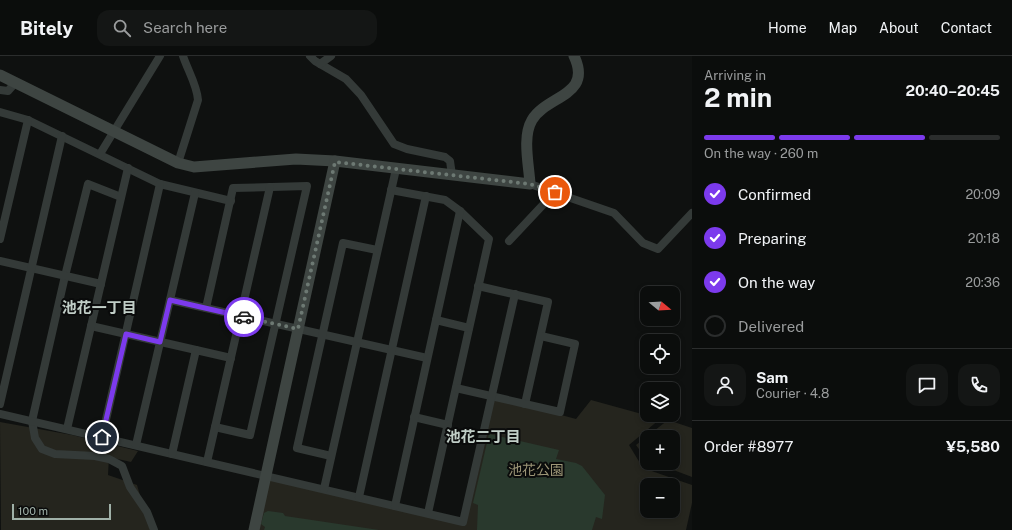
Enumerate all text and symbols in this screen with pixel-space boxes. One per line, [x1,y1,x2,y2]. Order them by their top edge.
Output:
search box [97,10,377,46]
text: Bitely [20,17,73,39]
icon: search [111,17,133,39]
text: Search here [143,19,227,36]
text: Home [768,20,807,36]
text: Map [829,20,857,36]
text: About [879,20,919,36]
text: Contact [941,20,992,36]
text: Arriving in [704,68,766,83]
text: 2 min [704,82,772,113]
text: 20:40–20:45 [905,82,1000,99]
text: On the way · 260 m [704,146,818,161]
pin [538,175,572,209]
icon: bag [544,181,566,203]
icon: check [704,183,726,205]
text: Confirmed [738,186,811,203]
text: 20:09 [965,187,1000,202]
icon: check [704,227,726,249]
text: Preparing [738,230,807,247]
text: 20:18 [968,231,1000,246]
icon: check [704,271,726,293]
text: On the way [738,274,815,291]
text: 20:36 [965,275,1000,290]
north arrow [640,286,680,326]
map controls [640,286,680,518]
courier [224,297,264,337]
district label: 池花一丁目 [61,299,137,316]
icon: car [233,306,255,328]
text: Delivered [738,318,804,335]
button: locate [640,334,680,374]
button: person [704,364,746,406]
button: chat [906,364,948,406]
button: phone [958,364,1000,406]
text: Sam [756,369,788,386]
button: layers [640,382,680,422]
text: Courier · 4.8 [756,386,829,401]
pin [85,420,119,454]
icon: home [91,426,113,448]
district label: 池花二丁目 [445,428,521,445]
button: + [640,430,680,470]
text: Order #8977 [704,438,794,455]
text: ¥5,580 [946,438,1000,455]
park label: 池花公園 [508,462,564,478]
button: − [640,478,680,518]
scale bar [12,502,111,521]
text: 100 m [18,505,48,517]

